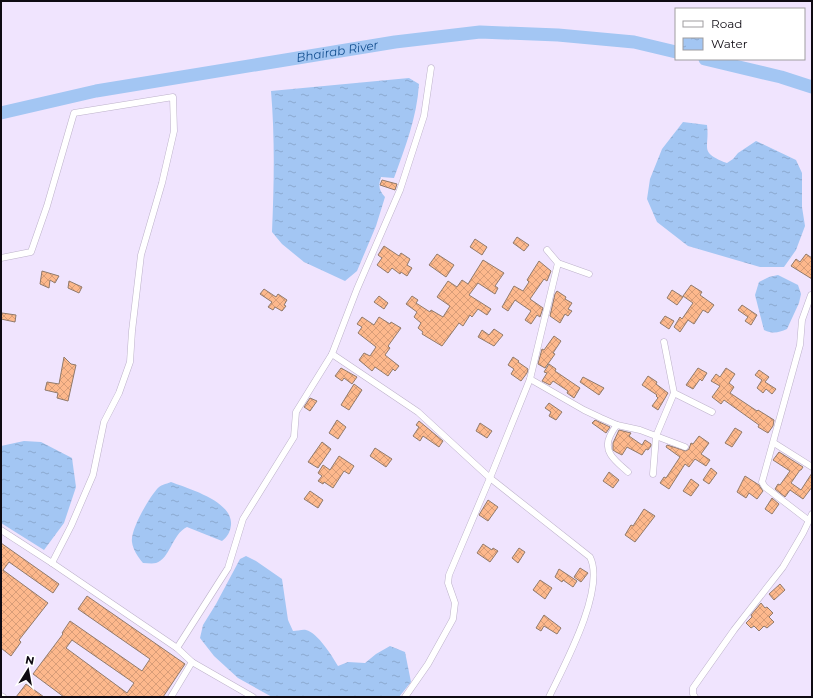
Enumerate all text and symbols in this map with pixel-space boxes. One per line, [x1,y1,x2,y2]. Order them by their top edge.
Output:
legend [675,8,805,60]
text: Road [711,16,742,31]
text: Water [711,36,748,51]
water label: Bhairab River [295,37,380,65]
north arrow [8,650,48,690]
text: N [24,652,36,668]

